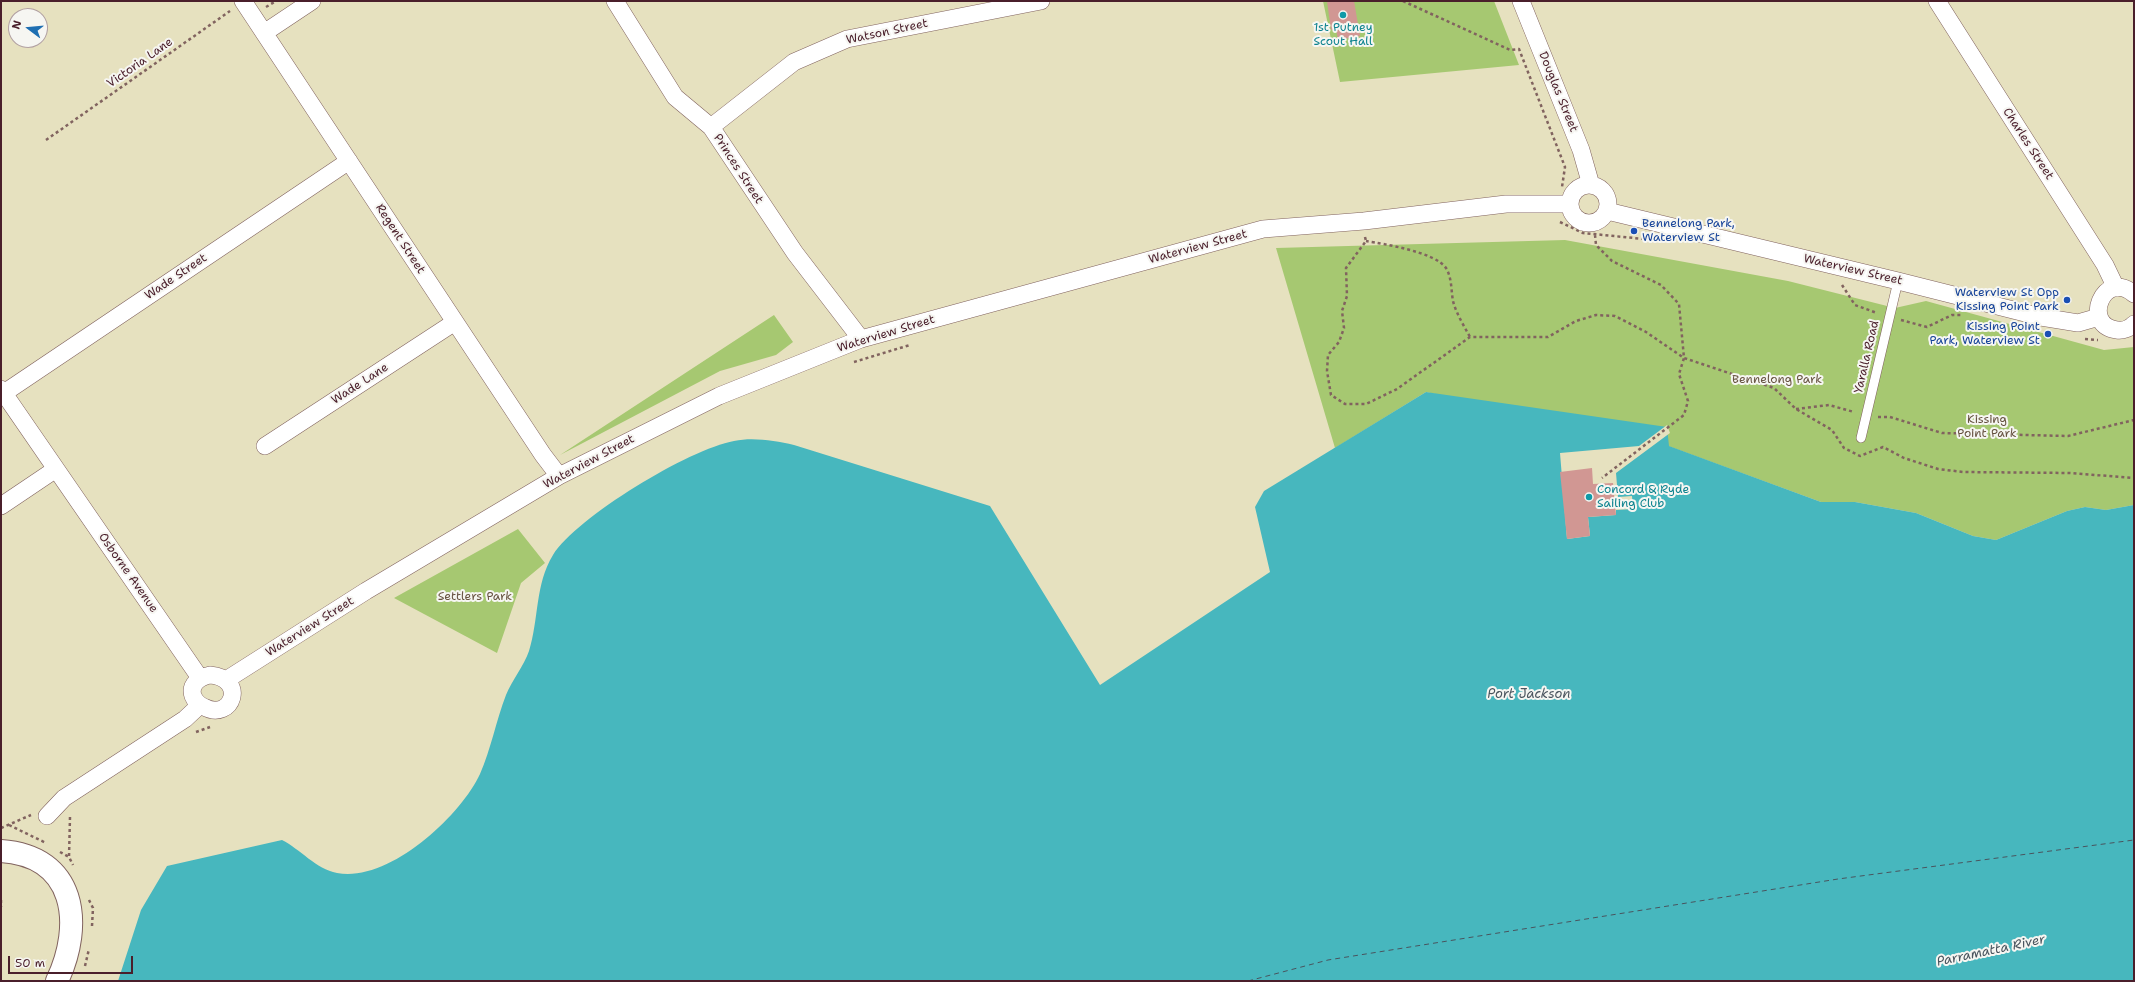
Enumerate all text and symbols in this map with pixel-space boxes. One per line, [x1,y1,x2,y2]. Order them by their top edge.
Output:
north arrow [8,8,48,48]
marker: 1st Putney Scout Hall [1338,10,1348,20]
street label: Watson Street [845,16,929,48]
text: N [9,19,25,31]
place label: 1st Putney Scout Hall [1313,21,1373,49]
street label: Victoria Lane [104,35,176,91]
street label: Douglas Street [1535,50,1581,134]
street label: Charles Street [1999,105,2057,183]
street label: Princes Street [710,131,766,207]
street label: Regent Street [372,201,428,277]
place label: Bennelong Park, Waterview St [1642,217,1735,245]
marker: Bennelong Park, Waterview St [1629,226,1639,236]
street label: Waterview Street [1147,227,1249,267]
street label: Wade Street [142,251,210,303]
street label: Waterview Street [1802,252,1904,288]
place label: Waterview St Opp Kissing Point Park [1955,286,2059,314]
marker: Waterview St Opp Kissing Point Park [2062,295,2072,305]
street label: Waterview Street [835,312,937,356]
street label: Yaralla Road [1852,319,1882,395]
place label: Kissing Point Park, Waterview St [1930,320,2040,348]
marker: Kissing Point Park, Waterview St [2043,329,2053,339]
street label: Wade Lane [329,360,391,408]
park label: Bennelong Park [1732,373,1822,387]
park label: Kissing Point Park [1957,413,2017,441]
street label: Waterview Street [541,432,637,492]
place label: Concord & Ryde Sailing Club [1597,483,1689,511]
marker: Concord & Ryde Sailing Club [1584,492,1594,502]
street label: Osborne Avenue [95,530,161,616]
park label: Settlers Park [438,590,512,604]
street label: Waterview Street [263,594,357,660]
water label: Port Jackson [1488,687,1570,703]
water label: Parramatta River [1935,932,2047,970]
scale bar [10,948,135,974]
text: 50 m [15,955,45,971]

